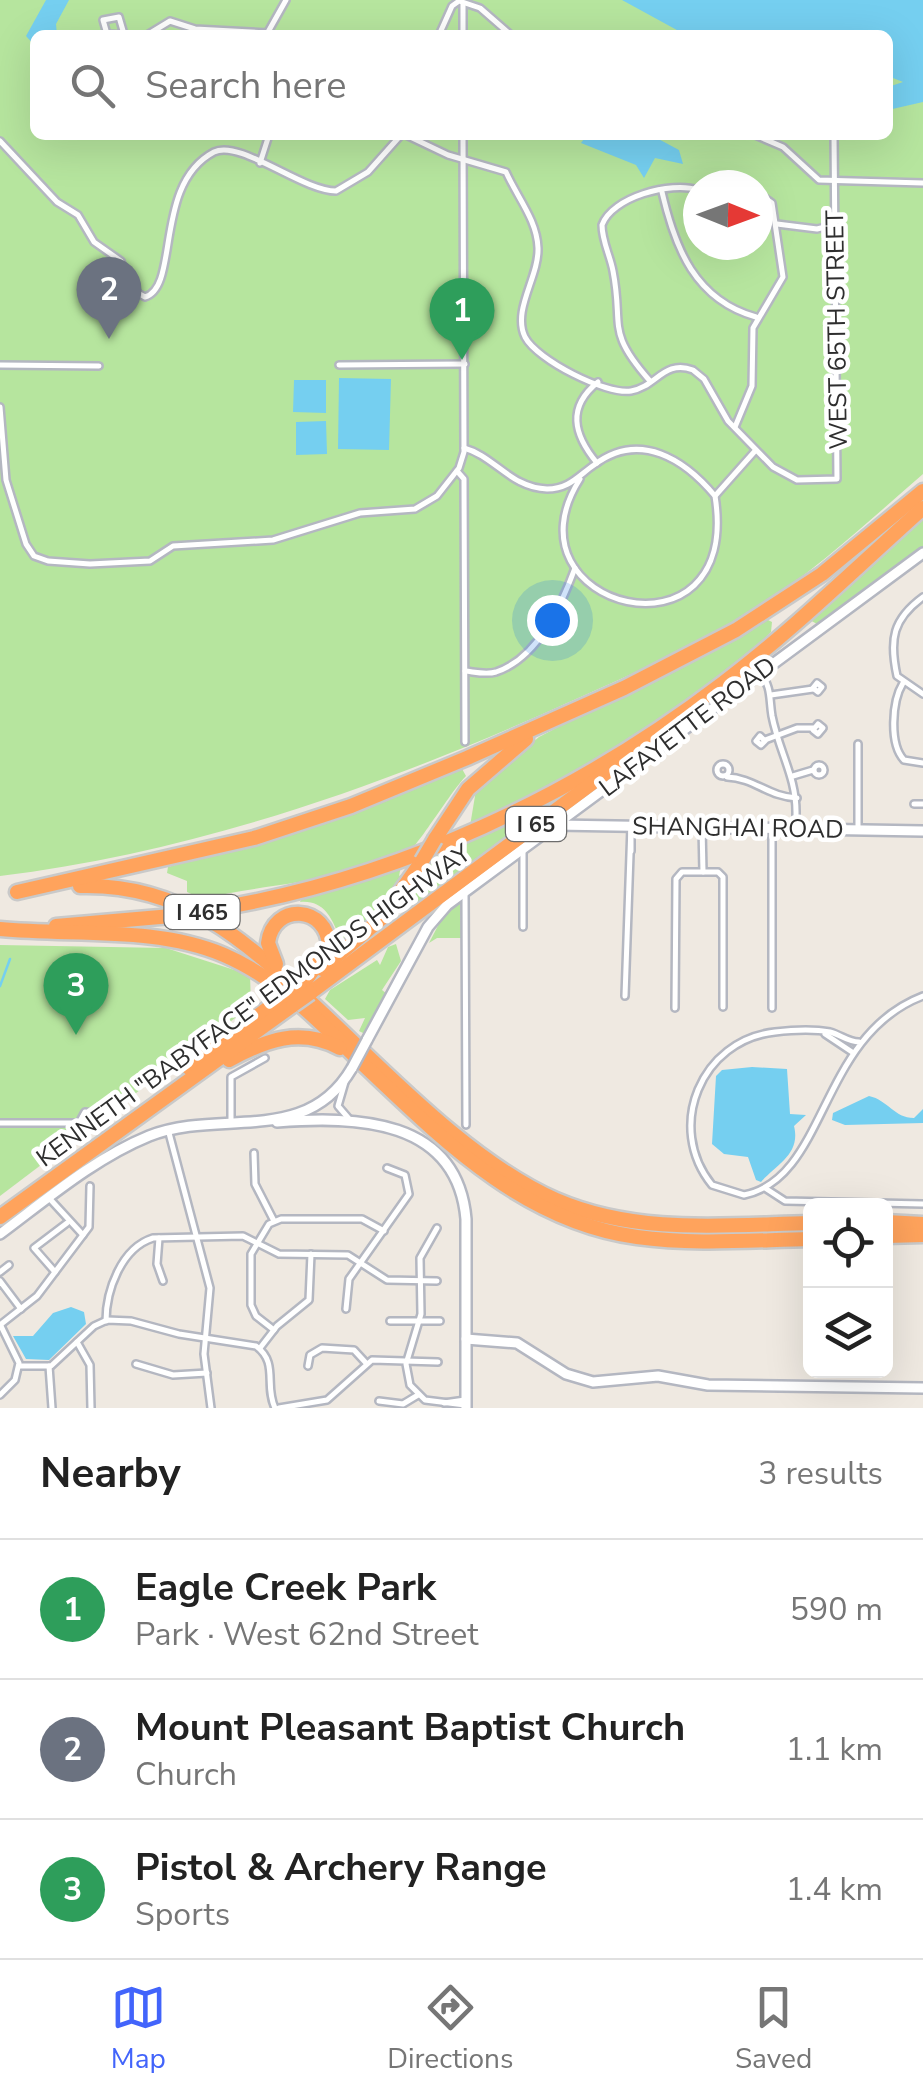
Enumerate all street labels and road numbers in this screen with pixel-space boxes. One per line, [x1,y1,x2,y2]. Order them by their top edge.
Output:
street label: WEST 65TH STREET [818,210,856,450]
street label: LAFAYETTE ROAD [592,649,783,805]
road number: I 65 [506,807,566,841]
street label: SHANGHAI ROAD [632,809,844,847]
street label: KENNETH "BABYFACE" EDMONDS HIGHWAY [30,836,478,1175]
road number: I 465 [164,895,240,929]

